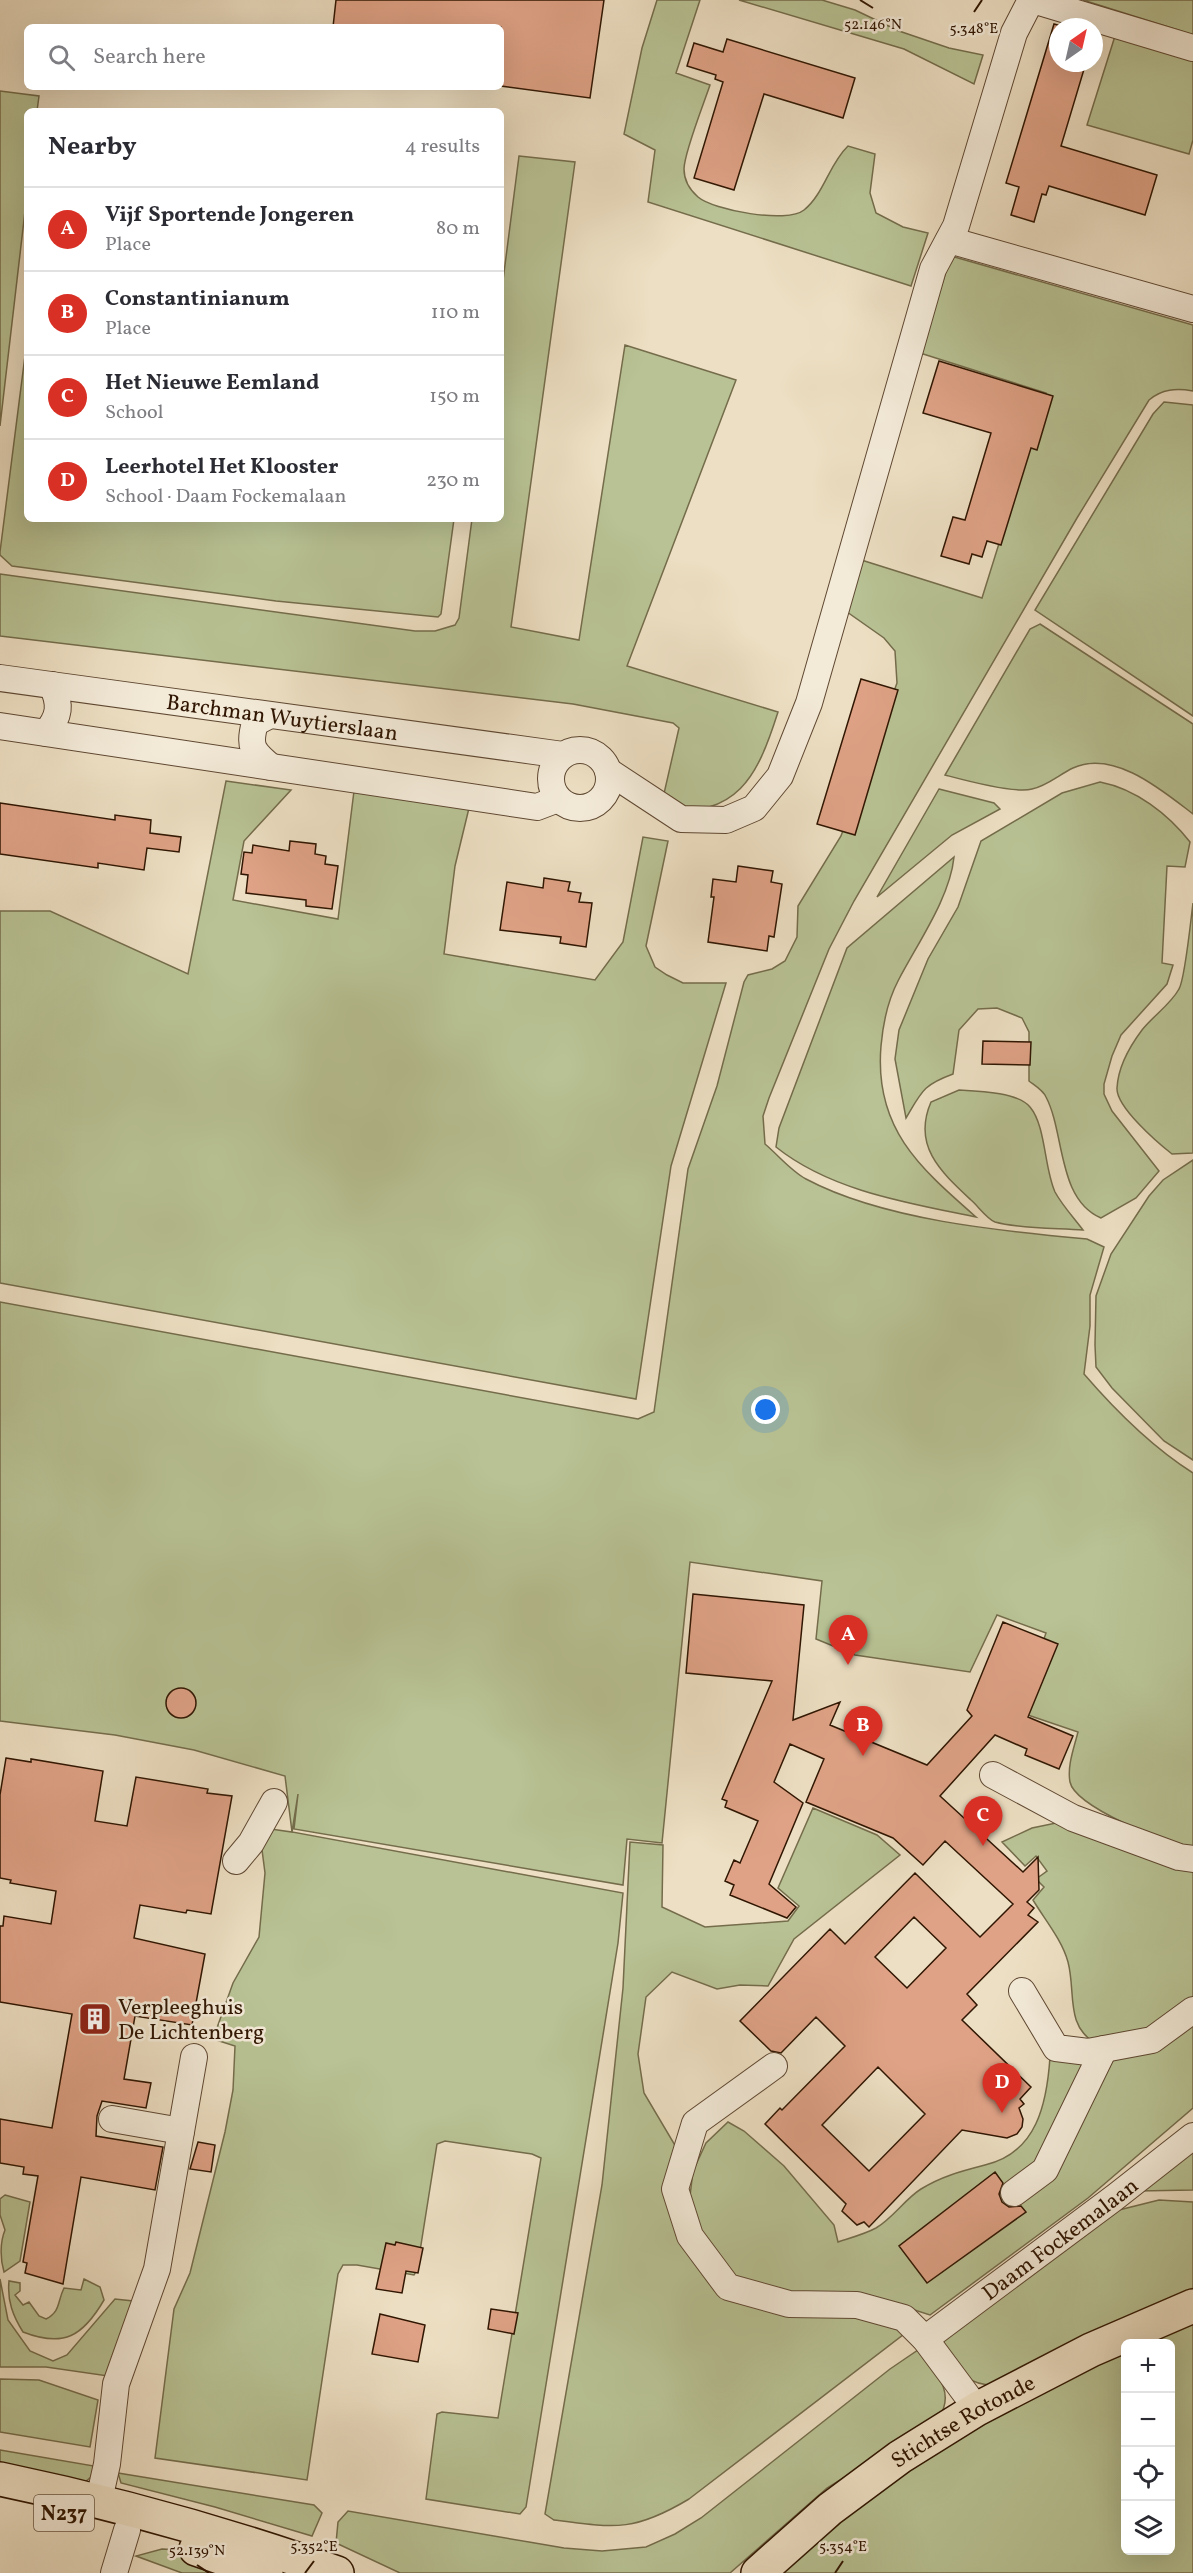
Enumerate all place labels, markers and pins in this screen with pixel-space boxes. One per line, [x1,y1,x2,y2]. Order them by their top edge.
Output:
pin: A [828,1616,868,1665]
pin: B [844,1706,882,1756]
pin: C [964,1796,1002,1846]
place label: Verpleeghuis De Lichtenberg [118,1993,264,2049]
building icon: Verpleeghuis De Lichtenberg [77,2001,113,2037]
pin: D [982,2064,1022,2113]

